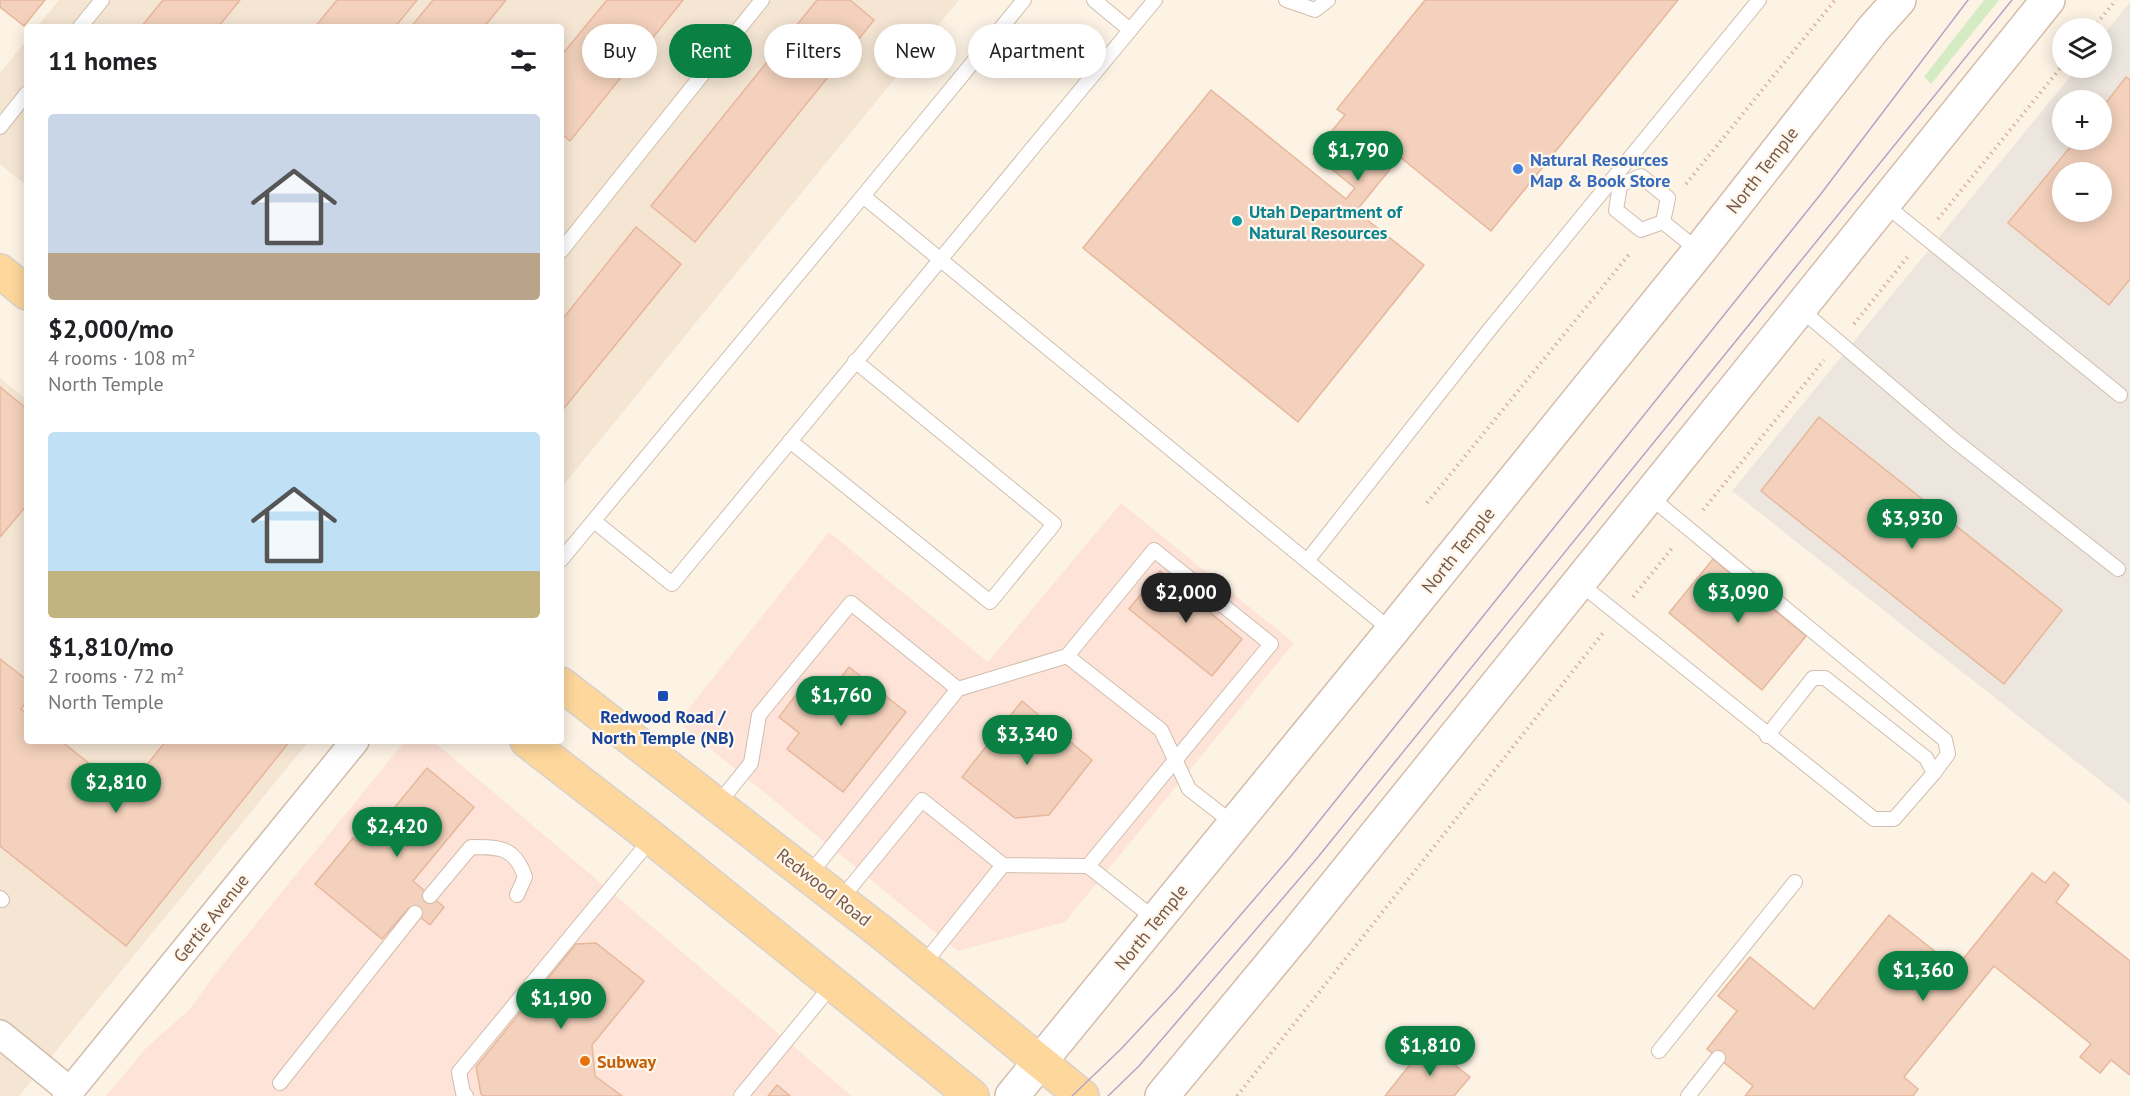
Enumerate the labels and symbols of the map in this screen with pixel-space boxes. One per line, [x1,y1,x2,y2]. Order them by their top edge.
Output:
street label: North Temple [1721,122,1803,218]
pin: $1,790 [1309,131,1407,182]
place label: Natural Resources Map & Book Store [1530,148,1671,192]
marker: Natural Resources Map & Book Store [1511,162,1525,176]
place label: Utah Department of Natural Resources [1249,200,1403,244]
marker: Utah Department of Natural Resources [1230,214,1244,228]
pin: $3,930 [1863,499,1961,550]
street label: North Temple [1416,502,1500,598]
pin: $2,000 [1137,573,1235,624]
pin: $3,090 [1689,573,1787,624]
pin: $1,760 [792,676,890,727]
marker: Redwood Road / North Temple (NB) [656,689,670,703]
place label: Redwood Road / North Temple (NB) [592,705,734,749]
pin: $3,340 [978,715,1076,766]
pin: $2,810 [67,763,165,814]
pin: $2,420 [348,807,446,858]
street label: Redwood Road [772,843,876,931]
street label: Gertie Avenue [168,869,254,967]
street label: North Temple [1109,879,1193,975]
pin: $1,360 [1874,951,1972,1002]
pin: $1,190 [512,979,610,1030]
pin: $1,810 [1381,1026,1479,1077]
place label: Subway [597,1050,657,1073]
marker: Subway [578,1054,592,1068]

